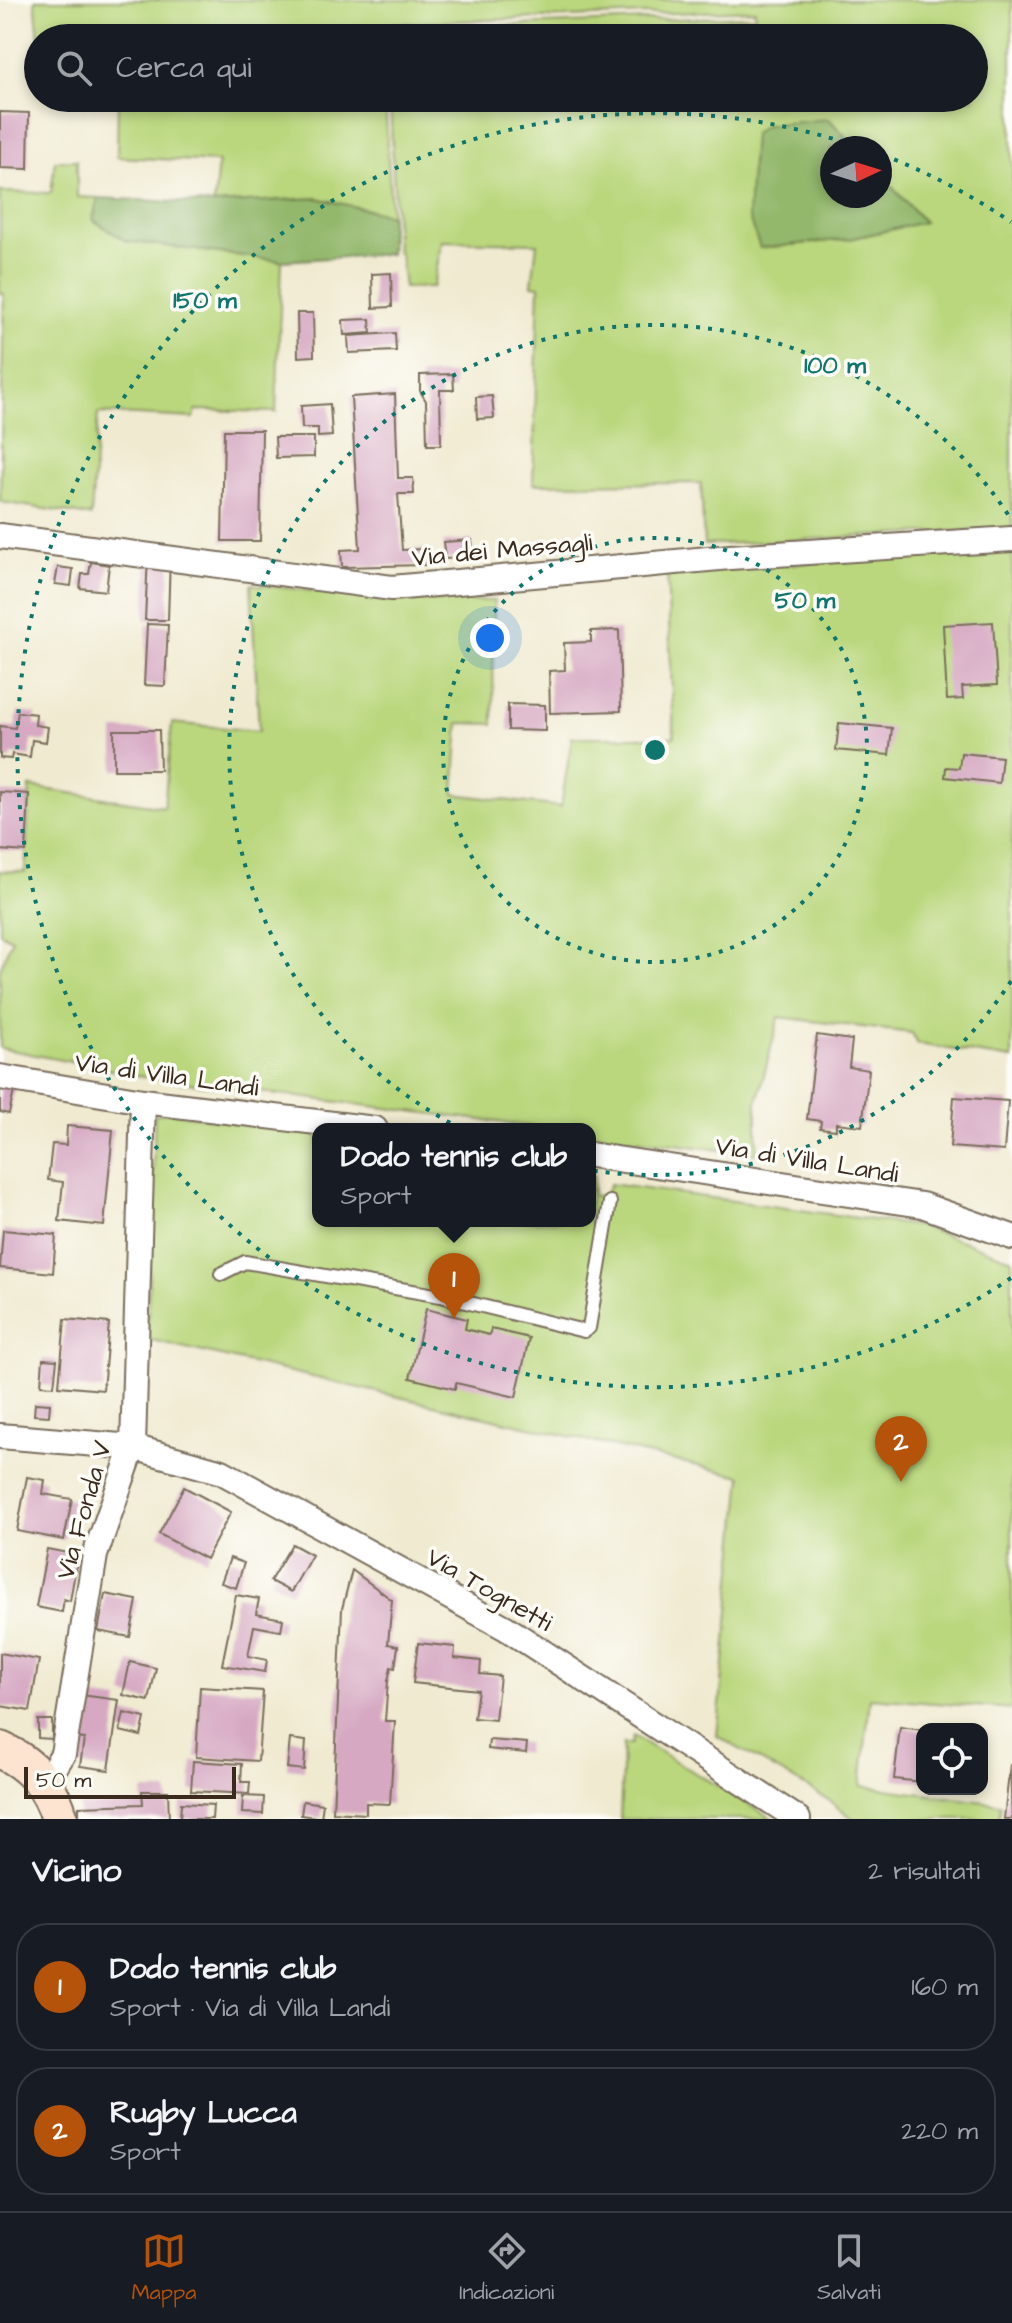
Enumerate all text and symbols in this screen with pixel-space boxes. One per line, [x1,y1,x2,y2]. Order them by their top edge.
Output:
search box [24,24,988,112]
icon: search [52,46,96,90]
text: Cerca qui [116,47,251,89]
north arrow [820,136,892,208]
text: 150 m [173,284,237,318]
text: 100 m [804,349,866,383]
street label: Via dei Massagli [410,524,594,578]
text: 50 m [775,584,836,618]
your location [470,618,510,658]
centre of rings [641,736,669,764]
street label: Via di Villa Landi [73,1044,261,1106]
popup [312,1123,596,1227]
street label: Via di Villa Landi [713,1128,901,1192]
text: Dodo tennis club [341,1136,567,1178]
text: Sport [341,1178,411,1214]
pin: 1 [428,1253,480,1319]
pin: 2 [875,1416,927,1482]
street label: Via Fonda V [47,1437,121,1584]
street label: Via Tognetti [419,1539,559,1642]
map controls [916,1723,988,1795]
button: locate [916,1723,988,1795]
scale bar [24,1763,236,1799]
text: 50 m [36,1765,91,1796]
text: Vicino [32,1847,121,1895]
text: 2 risultati [868,1853,980,1889]
text: Dodo tennis club [110,1948,336,1990]
text: 1 [58,1969,62,2005]
text: 160 m [911,1969,978,2005]
text: Sport · Via di Villa Landi [110,1990,390,2026]
text: Rugby Lucca [110,2092,297,2134]
text: 2 [53,2113,67,2149]
text: 220 m [901,2113,978,2149]
text: Sport [110,2134,181,2170]
tab: Mappa [131,2229,196,2308]
tab: Indicazioni [459,2229,554,2308]
tab: Salvati [817,2229,881,2308]

